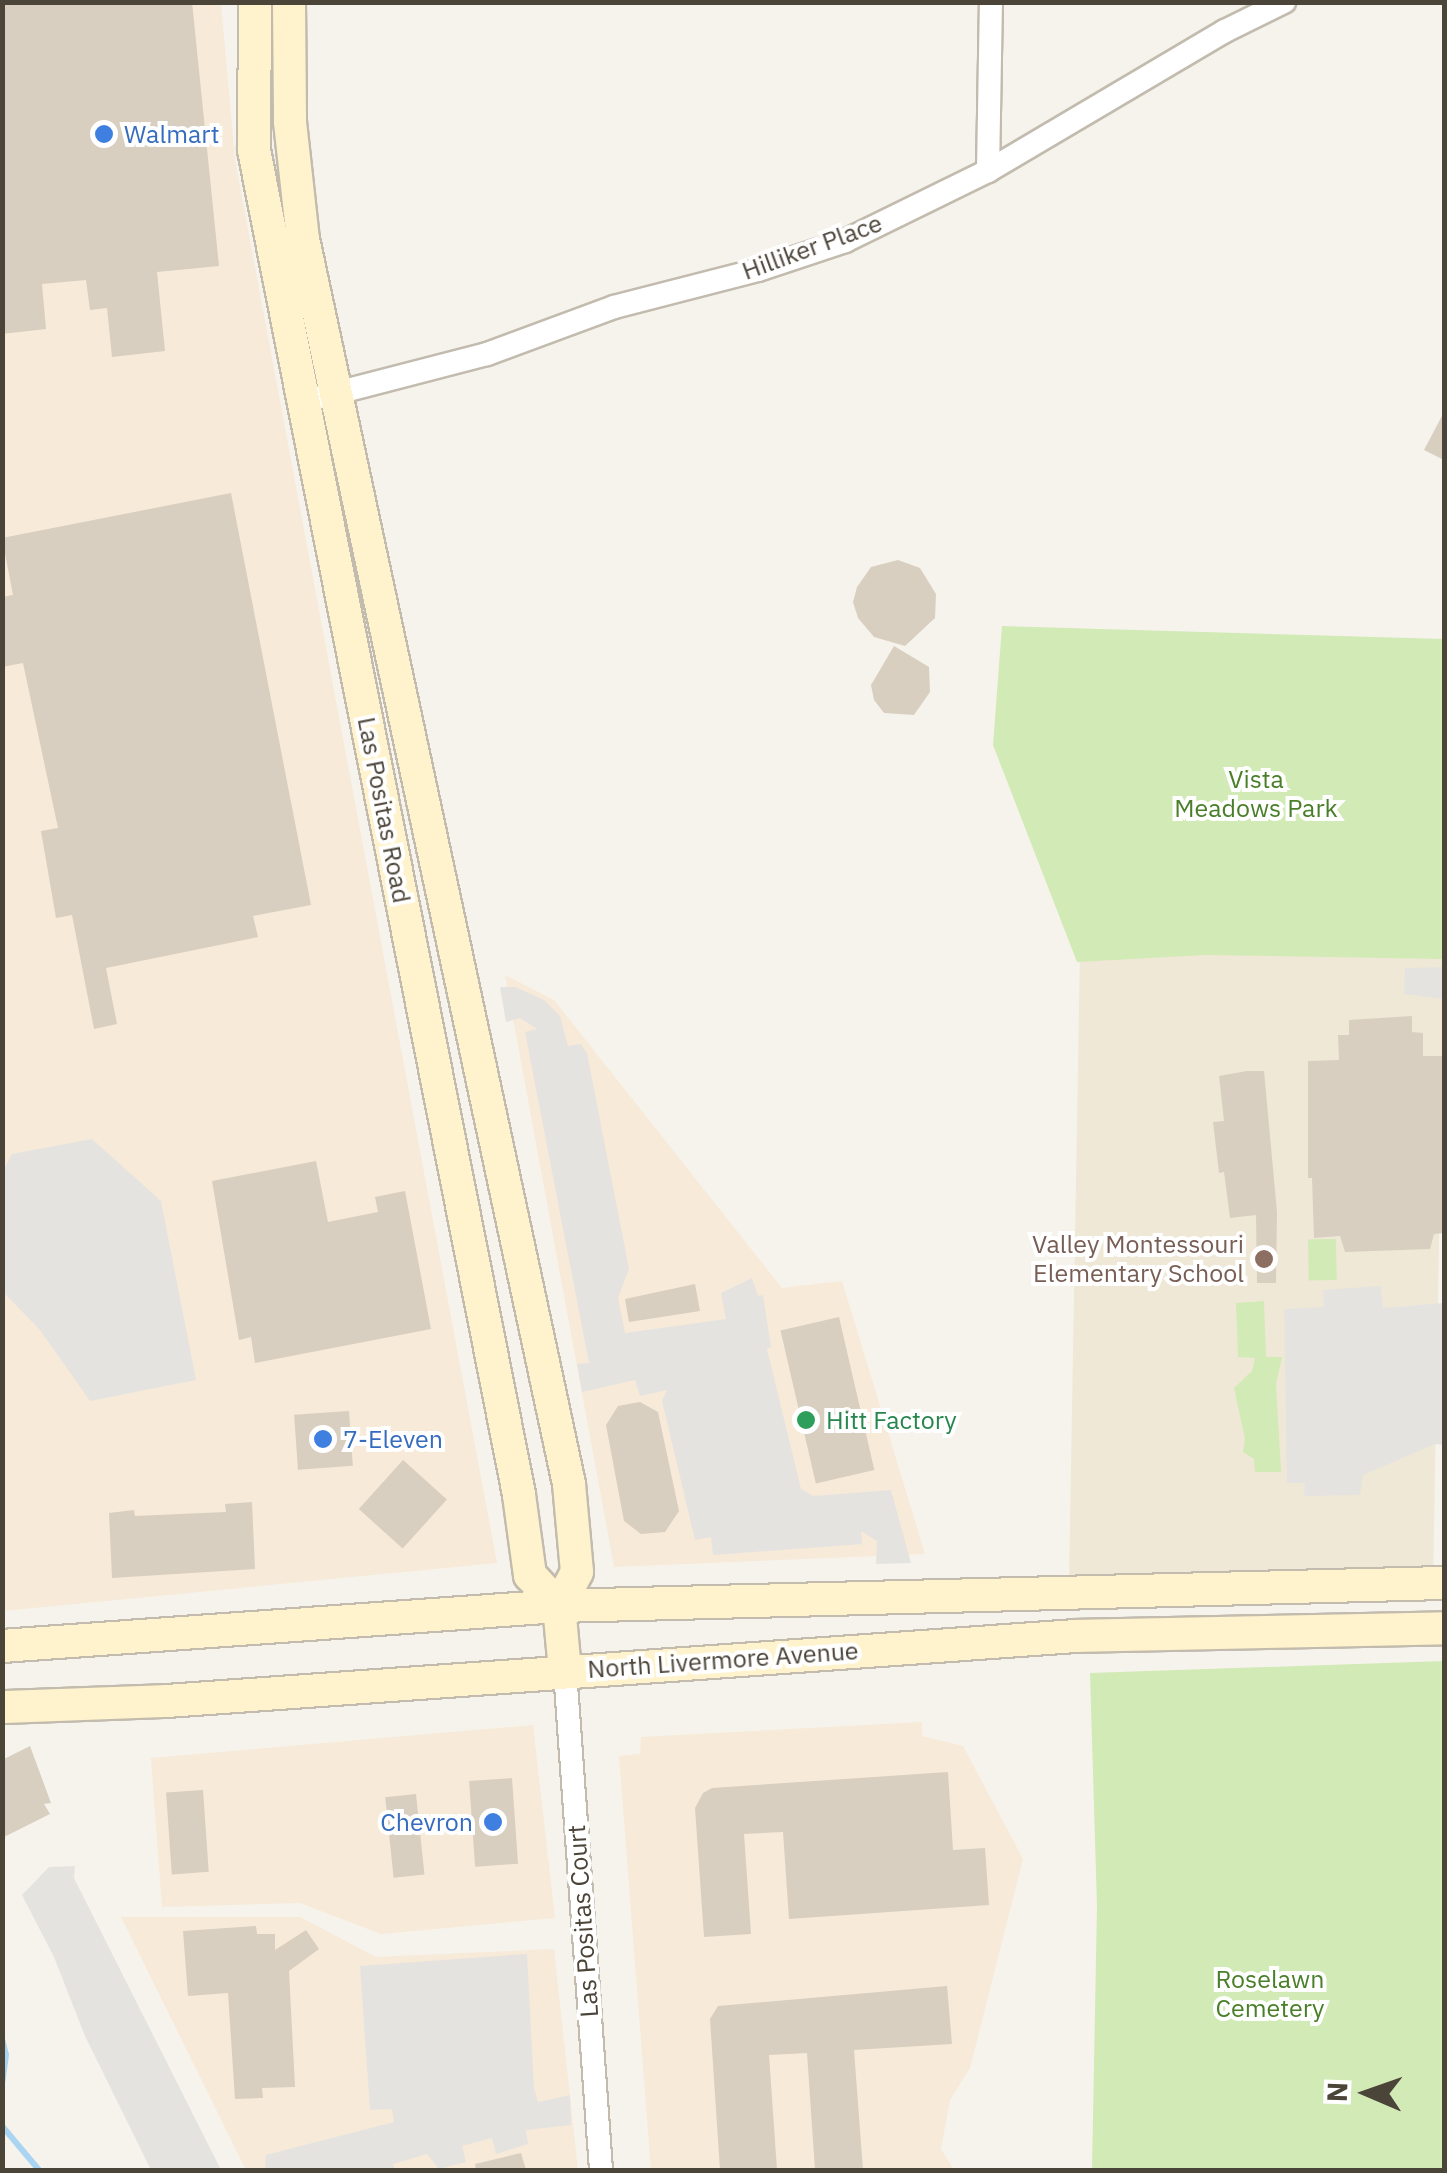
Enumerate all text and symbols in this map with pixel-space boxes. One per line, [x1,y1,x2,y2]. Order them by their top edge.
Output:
place label: Walmart [124,119,219,149]
marker: Walmart [93,123,115,145]
street label: Hilliker Place [738,208,886,286]
street label: Las Positas Road [351,715,417,905]
park label: Vista Meadows Park [1174,765,1338,824]
place label: Valley Montessouri Elementary School [1032,1230,1244,1289]
marker: Valley Montessouri Elementary School [1253,1248,1275,1270]
place label: Hitt Factory [826,1405,957,1435]
marker: Hitt Factory [795,1409,817,1431]
place label: 7-Eleven [343,1424,443,1454]
marker: 7-Eleven [312,1428,334,1450]
street label: North Livermore Avenue [586,1636,860,1684]
place label: Chevron [380,1807,473,1837]
marker: Chevron [482,1811,504,1833]
street label: Las Positas Court [561,1824,605,2018]
park label: Roselawn Cemetery [1215,1965,1325,2024]
north arrow [1317,2043,1417,2143]
text: N [1318,2081,1355,2103]

